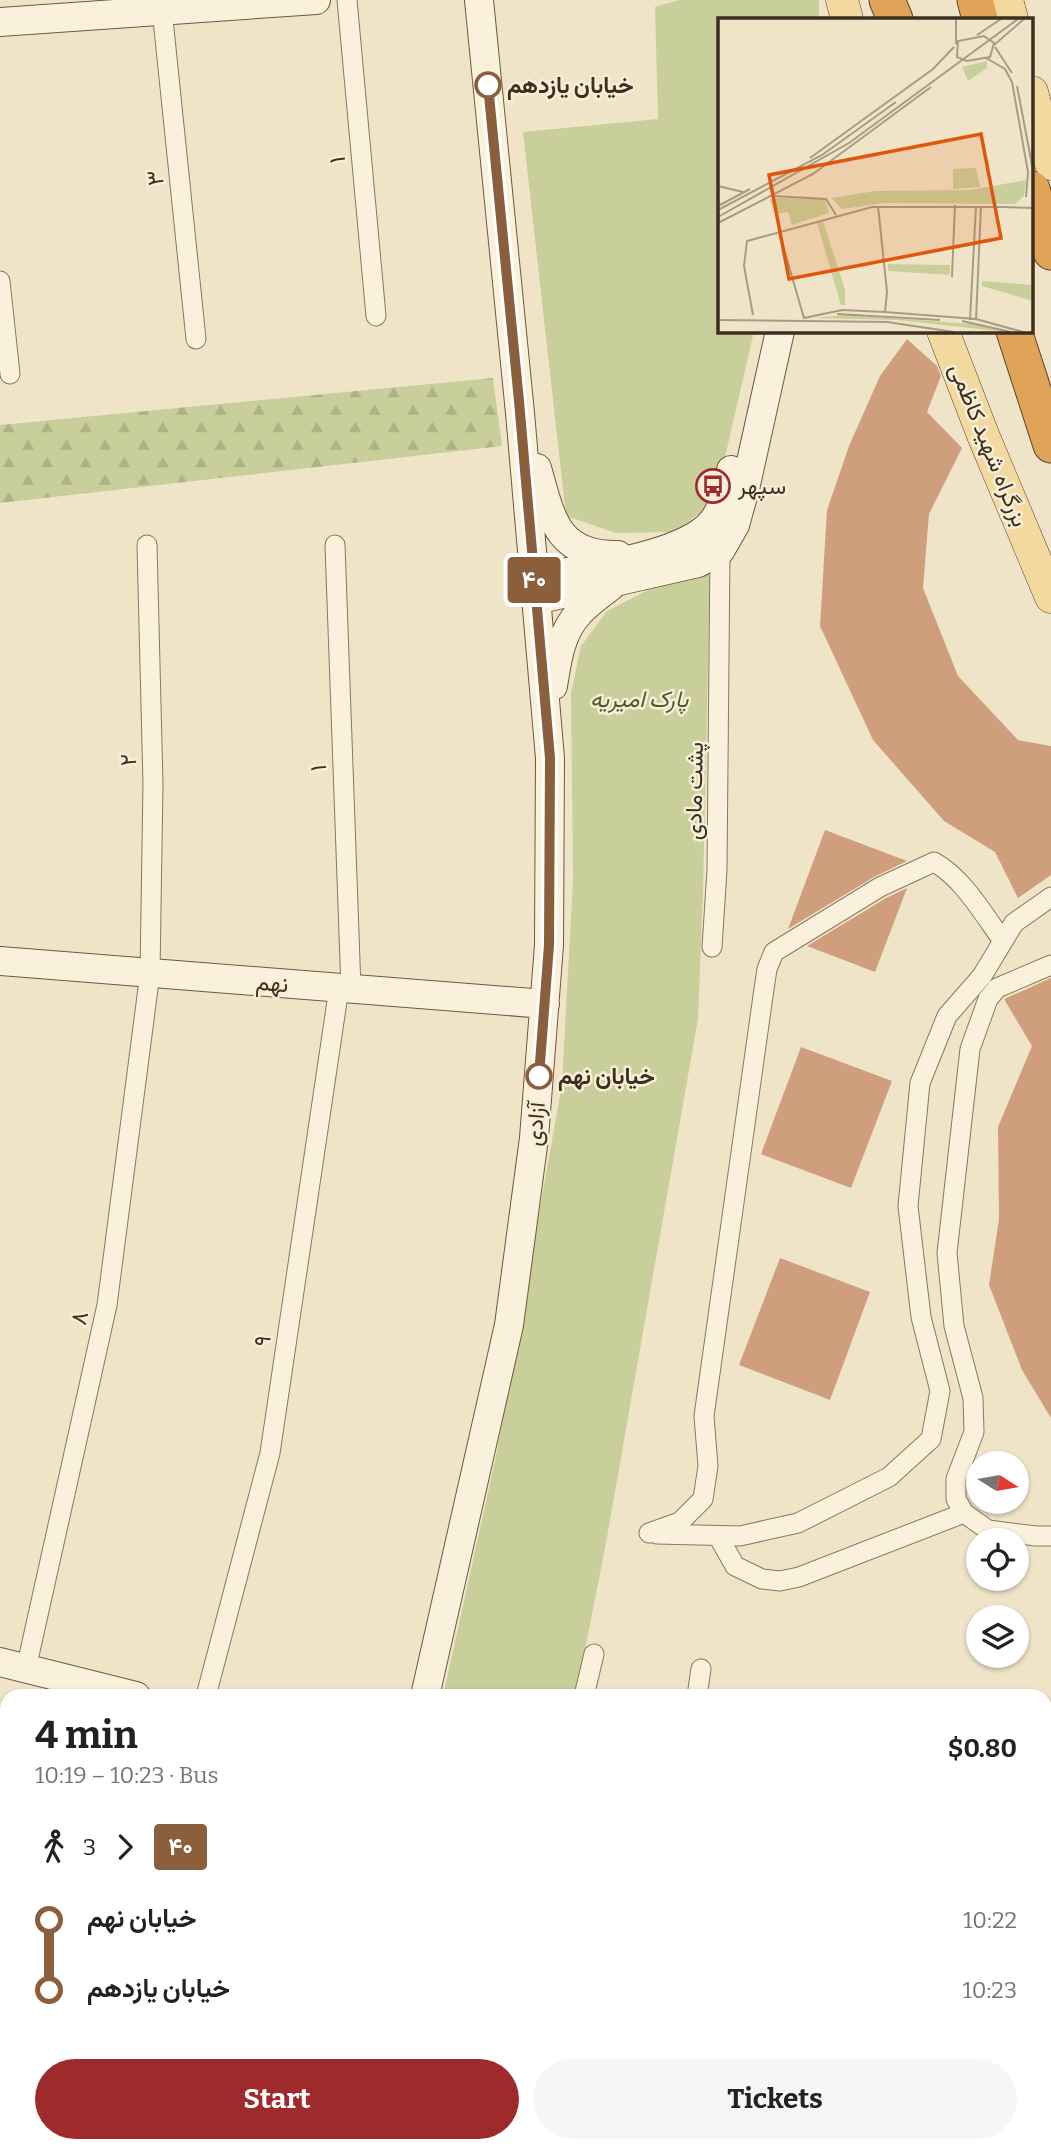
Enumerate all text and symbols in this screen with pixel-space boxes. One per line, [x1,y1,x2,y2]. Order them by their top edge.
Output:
inset map [718,18,1034,332]
place label: خیابان یازدهم [507,71,634,100]
marker: خیابان یازدهم [475,72,501,98]
street label: ۱ [323,155,351,165]
street label: ۳ [140,169,170,187]
street label: بزرگراه شهید کاظمی [943,359,1035,531]
bus stop icon: سپهر [694,467,732,505]
place label: سپهر [737,472,786,502]
line badge: ۴۰ [503,557,566,603]
text: ۴۰ [522,566,546,594]
park label: پارک امیریه [590,685,689,715]
street label: پشت مادی [679,742,711,840]
street label: ۲ [114,753,142,767]
street label: ۱ [304,764,332,772]
street label: نهم [255,968,289,999]
place label: خیابان نهم [558,1062,655,1091]
marker: خیابان نهم [526,1063,552,1089]
street label: آزادی [519,1099,552,1147]
street label: ۸ [64,1308,94,1328]
street label: ۹ [247,1334,277,1348]
north arrow [966,1451,1029,1514]
map controls [966,1451,1029,1668]
button: locate [966,1528,1029,1591]
button: layers [966,1605,1029,1668]
text: 4 min [35,1712,138,1758]
text: $0.80 [948,1733,1017,1764]
text: 10:19 – 10:23 · Bus [35,1761,218,1789]
icon: walk [35,1828,73,1866]
icon: forward [106,1828,144,1866]
text: 3 [83,1833,96,1861]
text: ۴۰ [168,1833,193,1861]
text: خیابان نهم [87,1903,196,1934]
text: 10:22 [963,1906,1017,1934]
text: خیابان یازدهم [87,1973,230,2004]
text: 10:23 [962,1976,1017,2004]
button: Start [35,2059,519,2139]
button: Tickets [533,2059,1017,2139]

